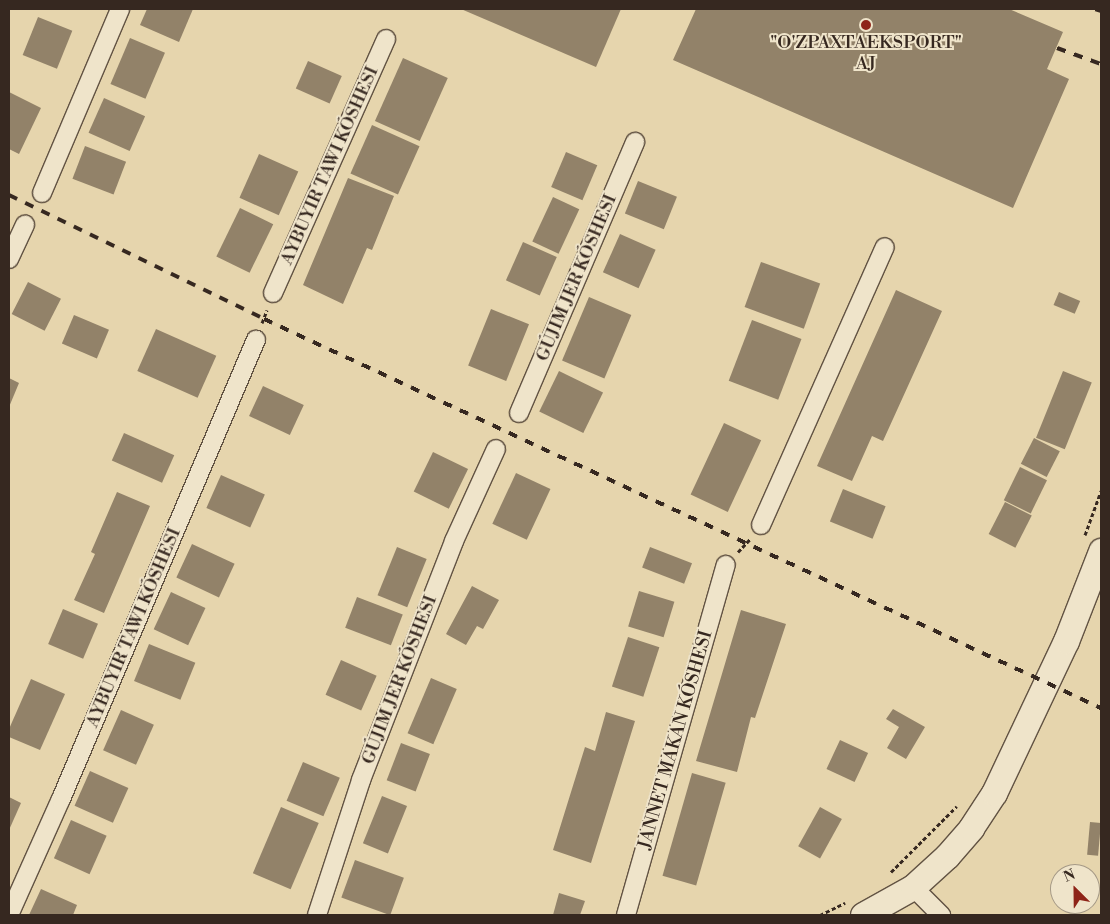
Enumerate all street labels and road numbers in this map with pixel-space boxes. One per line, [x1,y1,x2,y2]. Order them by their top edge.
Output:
street label: AYBUYIR TAWI KÓSHESI [276,64,384,268]
street label: GÚJIM JER KÓSHESI [532,191,622,365]
street label: AYBUYIR TAWI KÓSHESI [82,525,186,731]
street label: GÚJIM JER KÓSHESI [358,593,442,767]
street label: JANNET MAKAN KÓSHESI [634,628,718,852]

